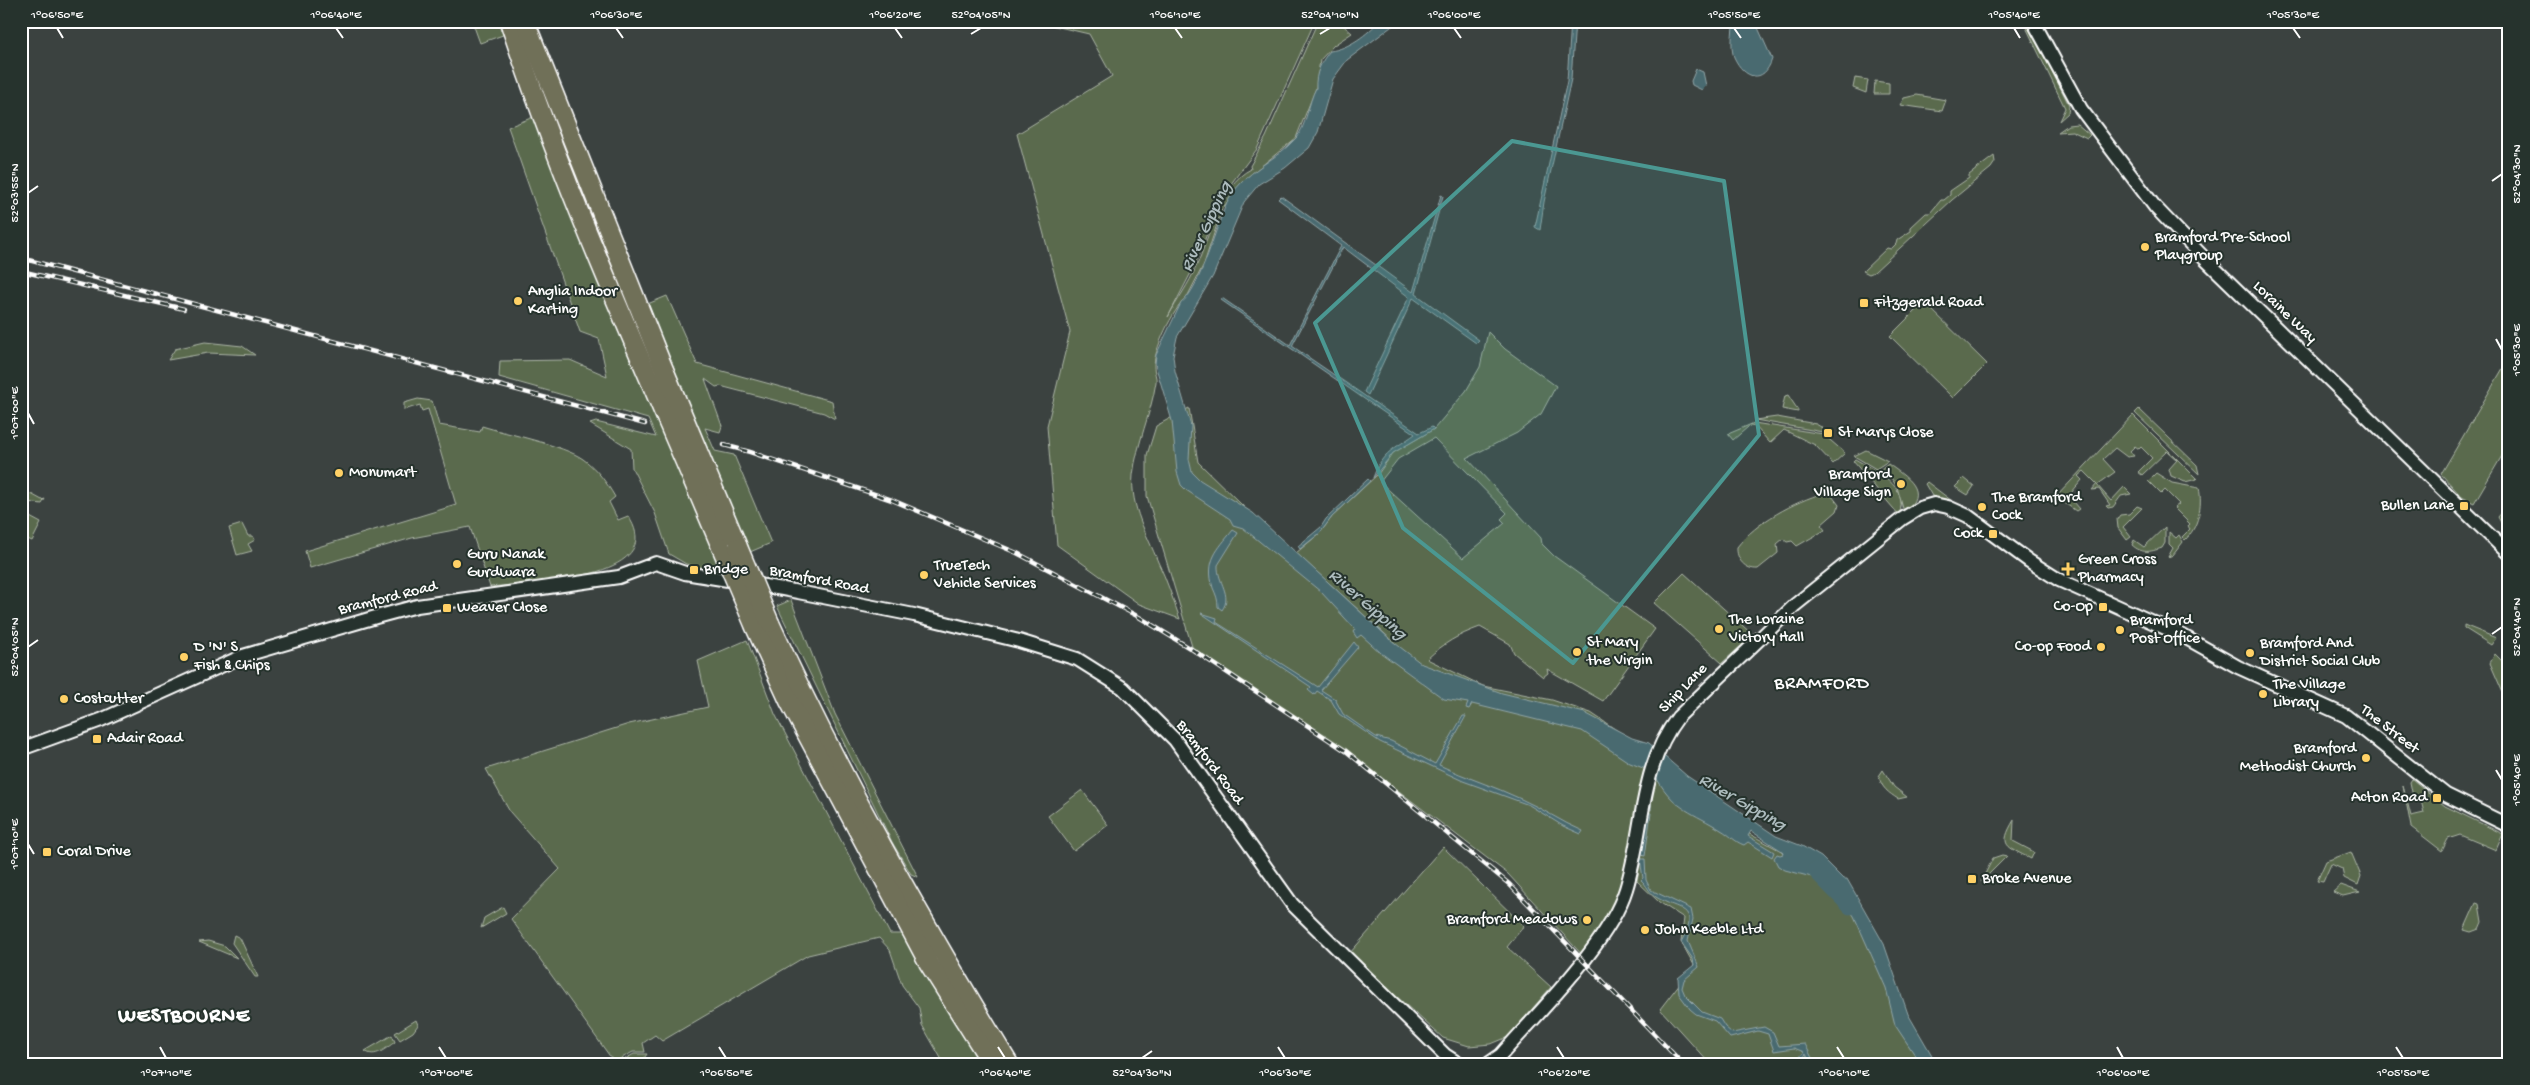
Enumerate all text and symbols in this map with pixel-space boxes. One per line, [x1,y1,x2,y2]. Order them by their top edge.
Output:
text: 1°06'50"E [30,9,83,23]
text: 1°06'40"E [309,9,362,23]
text: 1°06'30"E [589,9,642,23]
text: 1°06'20"E [868,9,921,23]
text: 52°04'05"N [951,9,1011,23]
text: 1°06'10"E [1149,9,1201,23]
text: 52°04'10"N [1301,9,1359,23]
text: 1°06'00"E [1427,9,1481,23]
text: 1°05'50"E [1707,9,1761,23]
text: 1°05'40"E [1987,9,2040,23]
text: 1°05'30"E [2266,9,2319,23]
text: 52°04'30"N [2511,144,2525,204]
text: 52°03'55"N [9,163,23,223]
water label: River Gipping [1177,177,1238,275]
place label: Bramford Pre-School Playgroup [2154,229,2290,266]
marker: Bramford Pre-School Playgroup [2139,241,2151,253]
street label: Loraine Way [2248,278,2320,348]
place label: Anglia Indoor Karting [528,283,618,320]
place label: Fitzgerald Road [1873,294,1984,313]
marker: Anglia Indoor Karting [512,295,524,307]
marker: Fitzgerald Road [1858,297,1870,309]
text: 1°05'30"E [2511,324,2525,377]
text: 1°07'00"E [9,386,23,440]
place label: St Marys Close [1838,424,1934,443]
marker: St Marys Close [1822,427,1834,439]
place label: Monumart [349,464,417,483]
place label: Bramford Village Sign [1813,466,1893,503]
marker: Monumart [333,467,345,479]
marker: Bramford Village Sign [1895,478,1907,490]
place label: The Bramford Cock [1991,489,2083,526]
place label: Bullen Lane [2380,497,2455,516]
marker: Bullen Lane [2458,500,2470,512]
marker: The Bramford Cock [1976,501,1988,513]
place label: Cock [1953,525,1985,544]
marker: Cock [1987,528,1999,540]
place label: Guru Nanak Gurdwara [467,546,546,583]
place label: Green Cross Pharmacy [2077,551,2157,588]
place label: TrueTech Vehicle Services [933,557,1037,594]
marker: Guru Nanak Gurdwara [451,558,463,570]
place label: Bridge [703,561,749,580]
street label: Bramford Road [767,562,872,600]
marker: Green Cross Pharmacy [2062,563,2074,575]
marker: Bridge [688,564,700,576]
water label: River Gipping [1324,565,1412,646]
marker: TrueTech Vehicle Services [918,569,930,581]
street label: Bramford Road [336,577,441,621]
place label: Co-Op [2053,598,2093,617]
text: 52°04'40"N [2511,598,2525,656]
place label: Weaver Close [457,599,548,618]
marker: Co-Op [2097,601,2109,613]
marker: Weaver Close [441,602,453,614]
place label: The Loraine Victory Hall [1728,611,1805,648]
place label: Bramford Post Office [2129,612,2201,649]
text: 52°04'05"N [9,617,23,677]
marker: The Loraine Victory Hall [1713,623,1725,635]
marker: Bramford Post Office [2114,624,2126,636]
place label: St Mary the Virgin [1586,634,1653,671]
place label: Bramford And District Social Club [2259,635,2381,672]
place label: Co-op Food [2015,638,2093,657]
place label: D 'N' S Fish & Chips [193,639,271,676]
marker: Co-op Food [2095,641,2107,653]
marker: St Mary the Virgin [1571,646,1583,658]
marker: Bramford And District Social Club [2244,647,2256,659]
marker: D 'N' S Fish & Chips [178,651,190,663]
street label: Ship Lane [1656,660,1713,718]
district label: BRAMFORD [1773,673,1870,696]
place label: The Village Library [2272,676,2346,713]
marker: The Village Library [2257,688,2269,700]
place label: Costcutter [74,690,145,709]
marker: Costcutter [58,693,70,705]
street label: The Street [2355,701,2423,760]
street label: Bramford Road [1170,716,1248,810]
place label: Adair Road [107,730,184,749]
marker: Adair Road [91,733,103,745]
place label: Bramford Methodist Church [2240,740,2358,777]
marker: Bramford Methodist Church [2360,752,2372,764]
text: 1°05'40"E [2511,754,2525,807]
water label: River Gipping [1695,770,1791,837]
place label: Acton Road [2351,789,2429,808]
marker: Acton Road [2431,792,2443,804]
text: 1°07'10"E [9,818,23,870]
place label: Coral Drive [57,843,131,862]
marker: Coral Drive [41,846,53,858]
place label: Broke Avenue [1981,870,2072,889]
marker: Broke Avenue [1966,873,1978,885]
place label: Bramford Meadows [1446,911,1578,930]
marker: Bramford Meadows [1581,914,1593,926]
place label: John Keeble Ltd [1655,921,1765,940]
marker: John Keeble Ltd [1639,924,1651,936]
district label: WESTBOURNE [117,1005,251,1030]
text: 1°07'10"E [140,1067,192,1081]
text: 1°07'00"E [419,1067,473,1081]
text: 1°06'50"E [699,1067,752,1081]
text: 1°06'40"E [978,1067,1031,1081]
text: 52°04'30"N [1113,1067,1172,1081]
text: 1°06'30"E [1258,1067,1311,1081]
text: 1°06'20"E [1537,1067,1590,1081]
text: 1°06'10"E [1818,1067,1870,1081]
text: 1°06'00"E [2096,1067,2150,1081]
text: 1°05'50"E [2376,1067,2430,1081]

